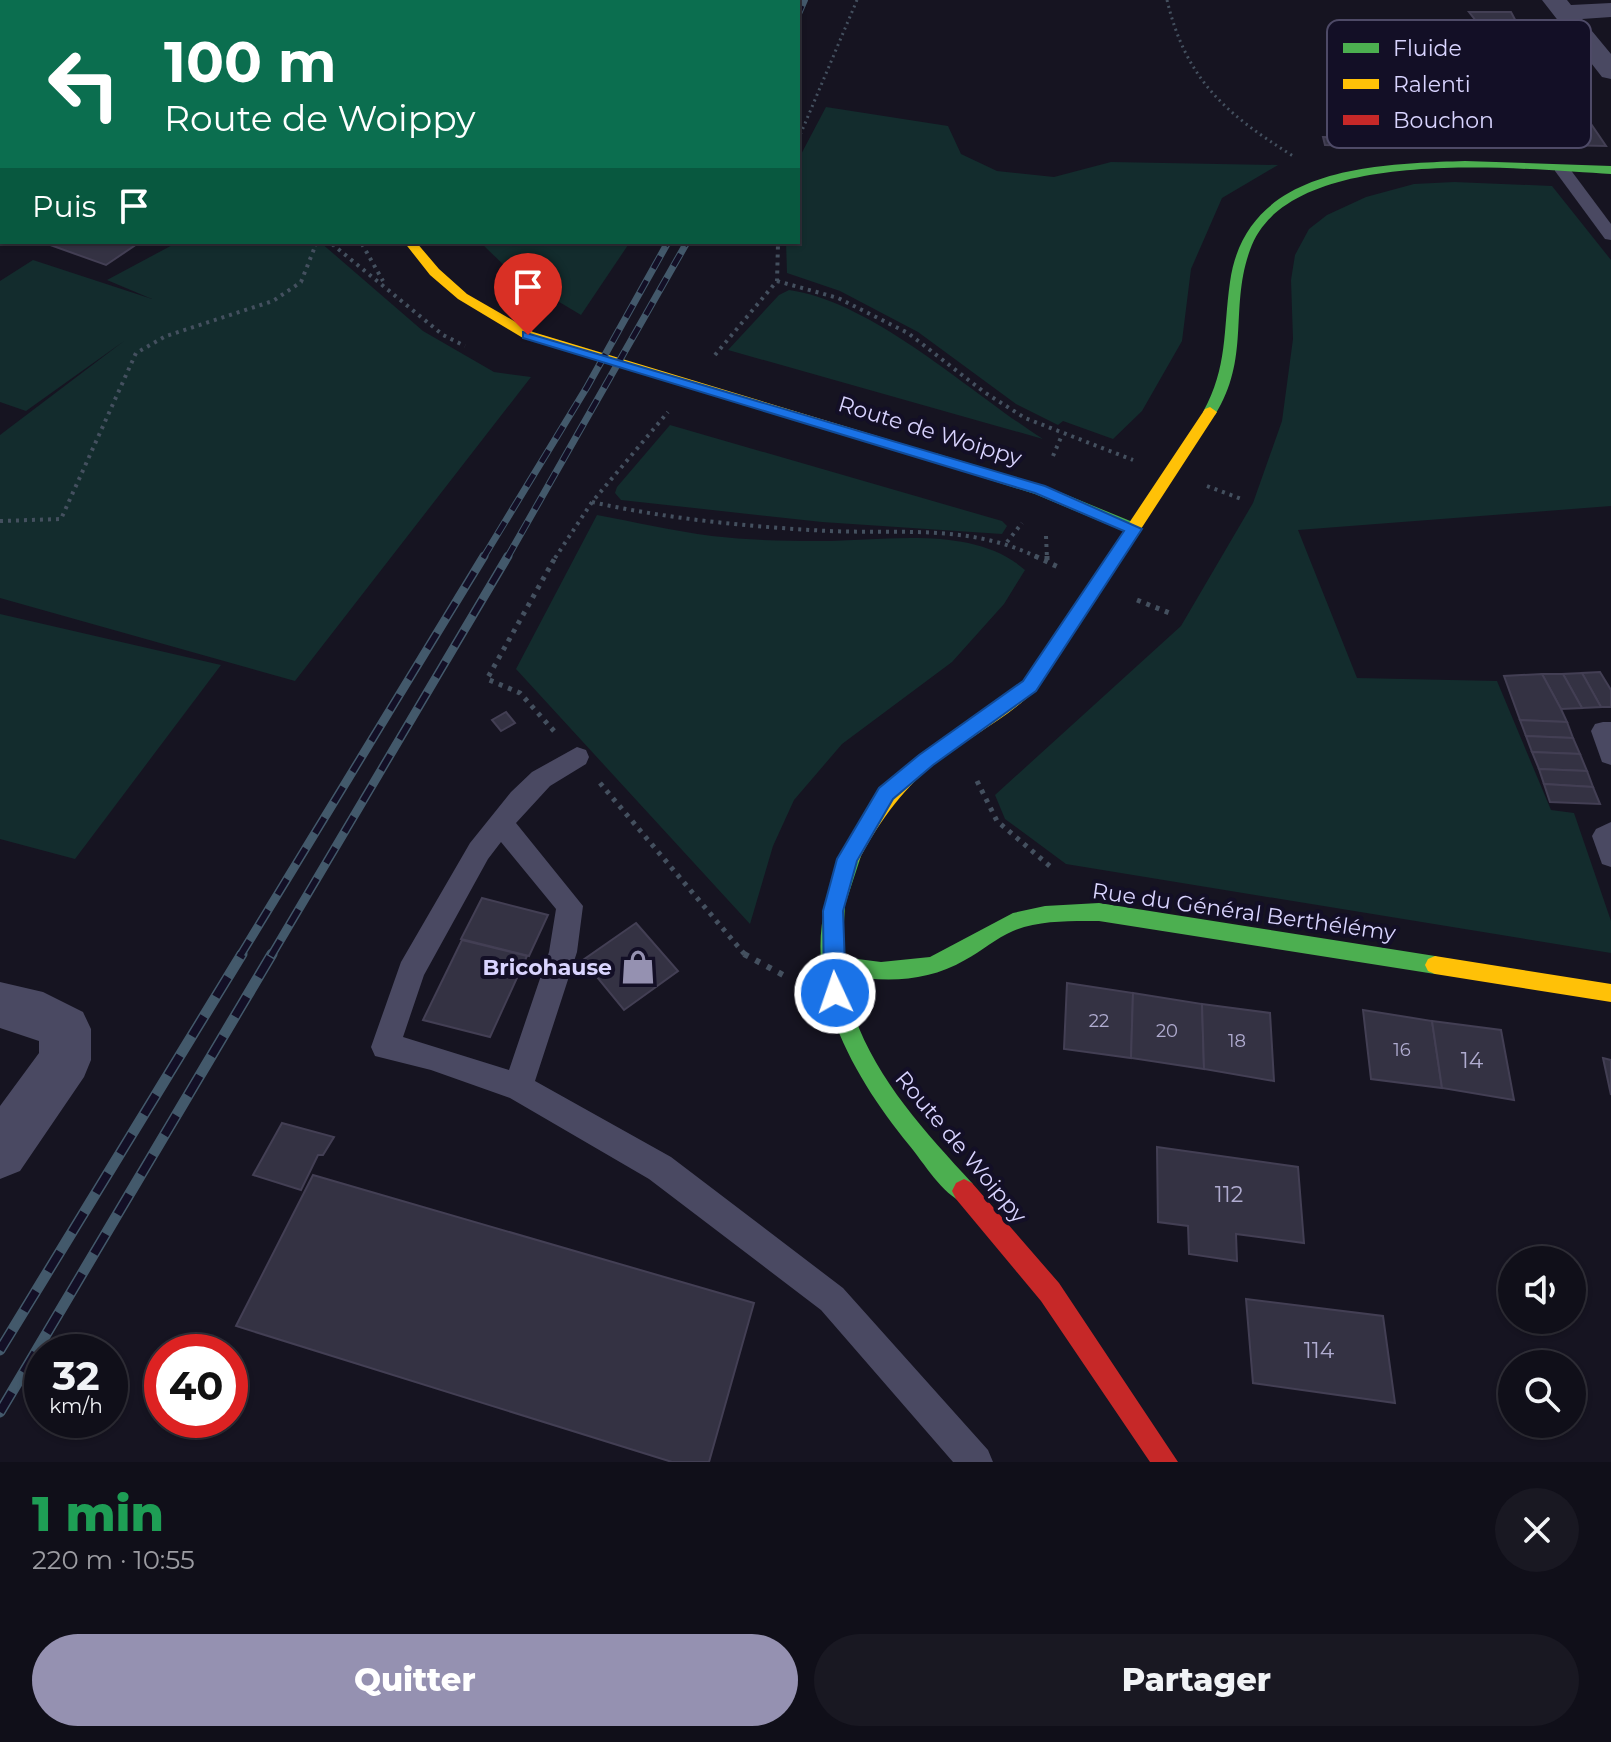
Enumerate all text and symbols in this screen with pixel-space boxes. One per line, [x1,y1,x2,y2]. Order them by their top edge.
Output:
legend [1327,20,1591,148]
text: 100 m [164,28,337,96]
icon: left [32,32,136,136]
text: Fluide [1393,35,1462,62]
text: Ralenti [1393,71,1471,98]
text: Route de Woippy [164,96,476,140]
text: Bouchon [1393,107,1494,134]
icon: arrive [112,184,156,228]
text: Puis [32,188,96,225]
pin [494,253,562,335]
icon: arrive [506,265,550,309]
street label: Route de Woippy [835,390,1025,472]
street label: Rue du Général Berthélémy [1090,877,1398,947]
shop icon: Bricohause [619,948,657,986]
position arrow [793,951,877,1035]
place label: Bricohause [482,954,612,981]
house number: 22 [1089,1010,1109,1032]
house number: 20 [1156,1020,1178,1042]
house number: 18 [1228,1030,1246,1052]
house number: 16 [1393,1039,1411,1061]
house number: 14 [1461,1047,1484,1074]
street label: Route de Woippy [889,1065,1033,1229]
house number: 112 [1215,1181,1243,1208]
map controls [1498,1246,1586,1438]
button: sound [1498,1246,1586,1334]
speed limit sign: 40 [144,1334,248,1438]
house number: 114 [1304,1337,1335,1364]
button: search [1498,1350,1586,1438]
text: 32 [52,1351,100,1400]
text: km/h [49,1394,103,1418]
text: 1 min [32,1485,164,1543]
button: close [1495,1488,1579,1572]
text: 220 m · 10:55 [32,1544,195,1576]
button: Quitter [32,1634,798,1726]
button: Partager [814,1634,1579,1726]

